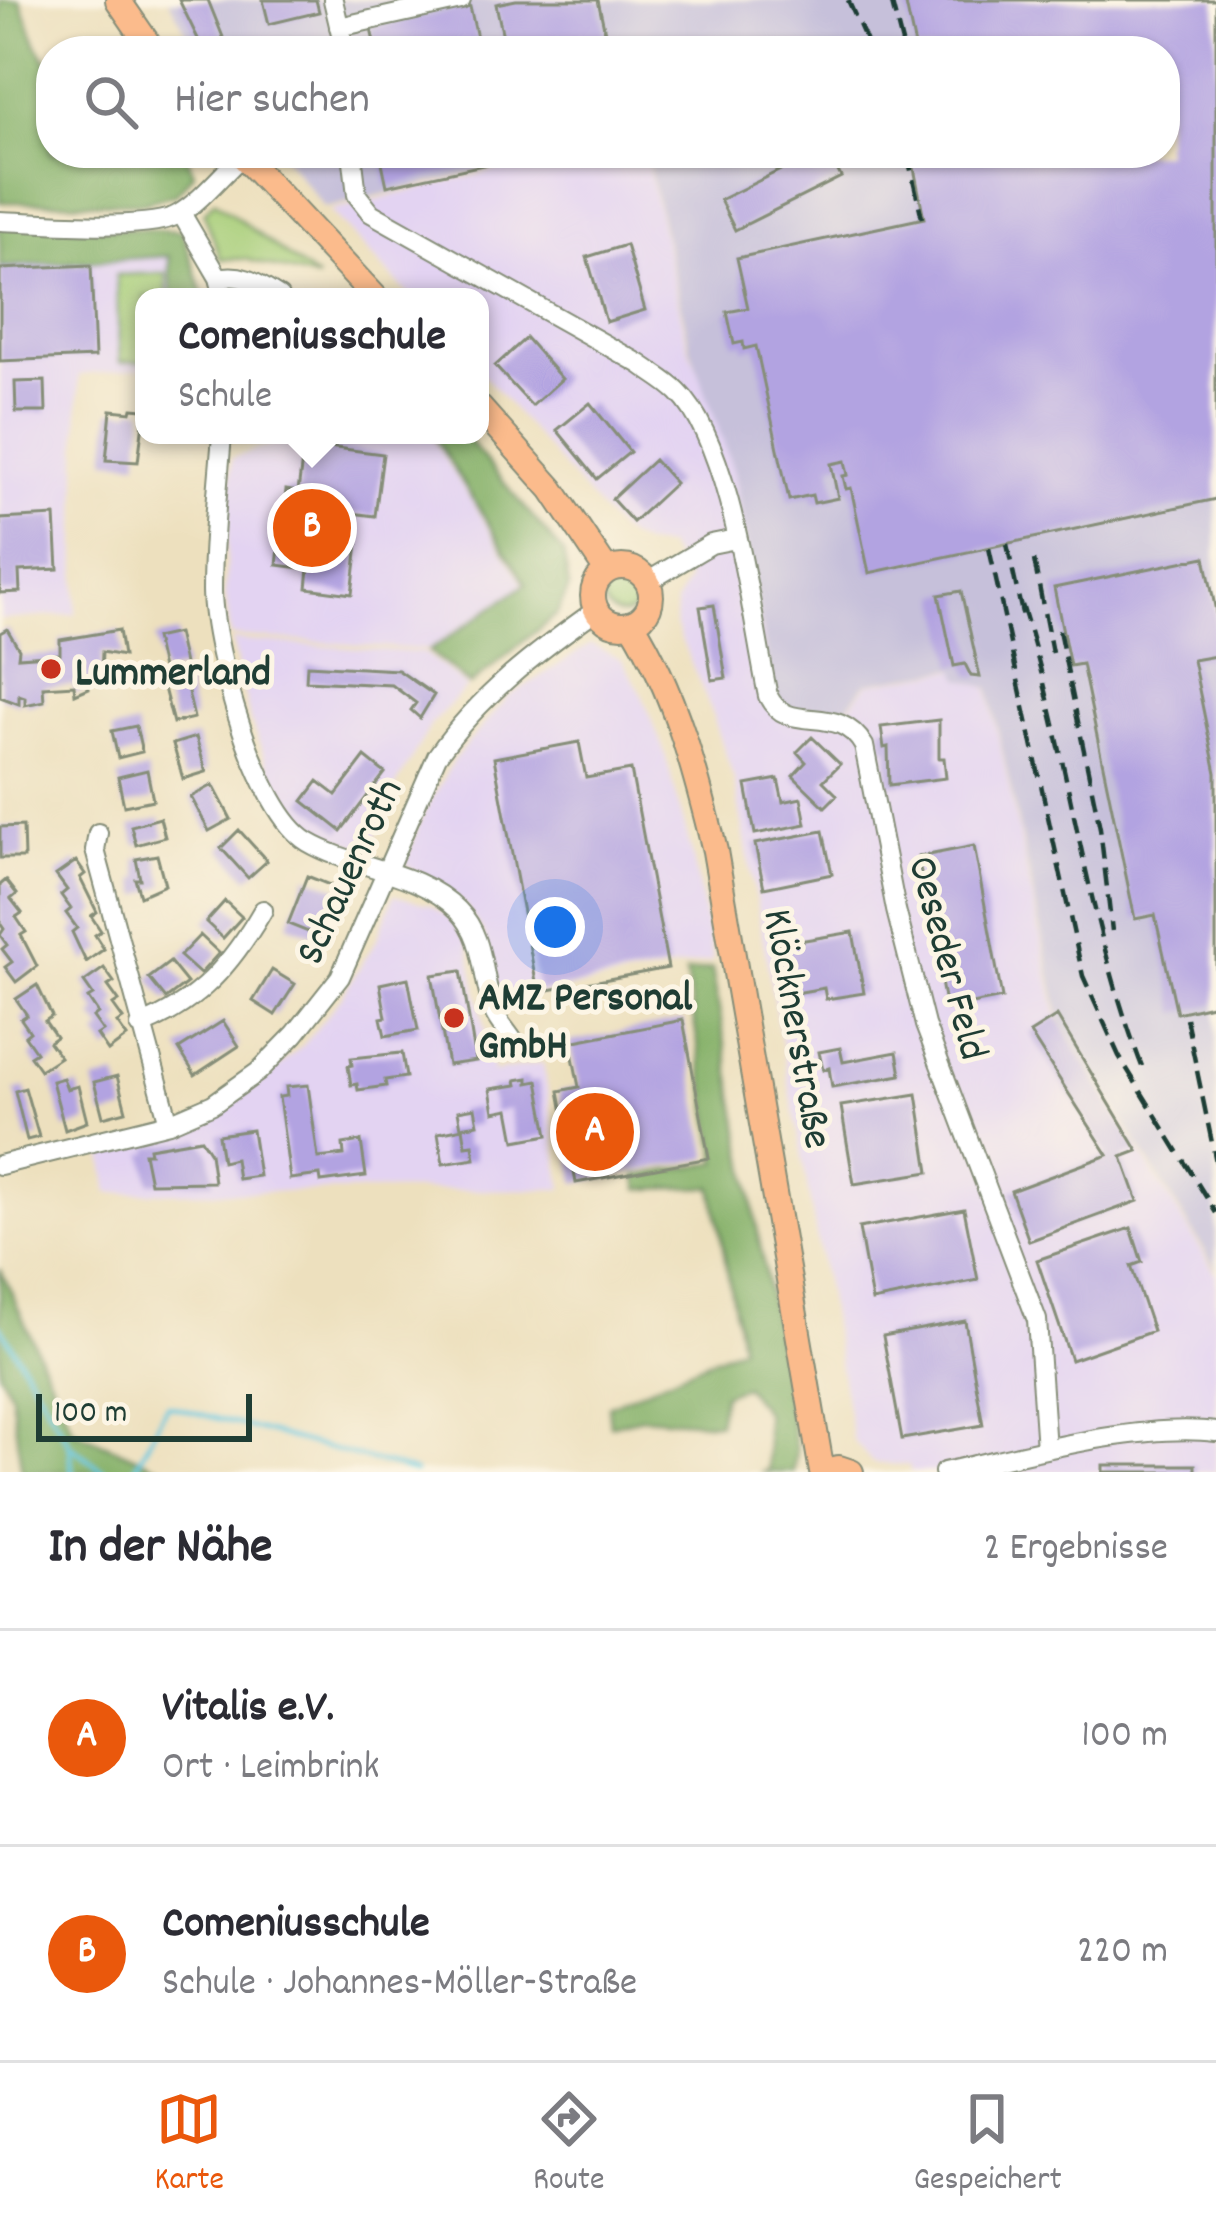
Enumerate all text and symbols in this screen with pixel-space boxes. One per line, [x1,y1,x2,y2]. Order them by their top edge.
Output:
search box [36,36,1180,168]
icon: search [78,69,144,135]
text: Hier suchen [174,70,370,134]
popup [135,288,489,444]
text: Comeniusschule [178,307,446,371]
text: Schule [178,371,272,426]
pin: B [273,483,351,573]
place label: Lummerland [75,646,271,706]
marker: Lummerland [38,656,64,682]
street label: Schauenroth [283,770,422,976]
street label: Oeseder Feld [888,850,1000,1068]
your location [525,897,585,957]
street label: Klöcknerstraße [744,905,845,1154]
place label: AMZ Personal GmbH [478,971,693,1079]
marker: AMZ Personal GmbH [441,1005,467,1031]
pin: A [556,1087,634,1177]
scale bar [36,1388,252,1441]
text: 100 m [54,1391,127,1438]
text: In der Nähe [48,1514,272,1586]
text: 2 Ergebnisse [984,1523,1168,1578]
text: Vitalis e.V. [162,1678,334,1742]
text: A [76,1710,98,1765]
text: 100 m [1081,1710,1168,1765]
text: Ort · Leimbrink [162,1742,380,1797]
text: Comeniusschule [162,1894,430,1958]
text: B [78,1926,96,1981]
text: 220 m [1077,1926,1168,1981]
text: Schule · Johannes-Möller-Straße [162,1958,637,2013]
tab: Karte [154,2086,224,2205]
tab: Route [533,2086,605,2205]
tab: Gespeichert [913,2086,1062,2205]

